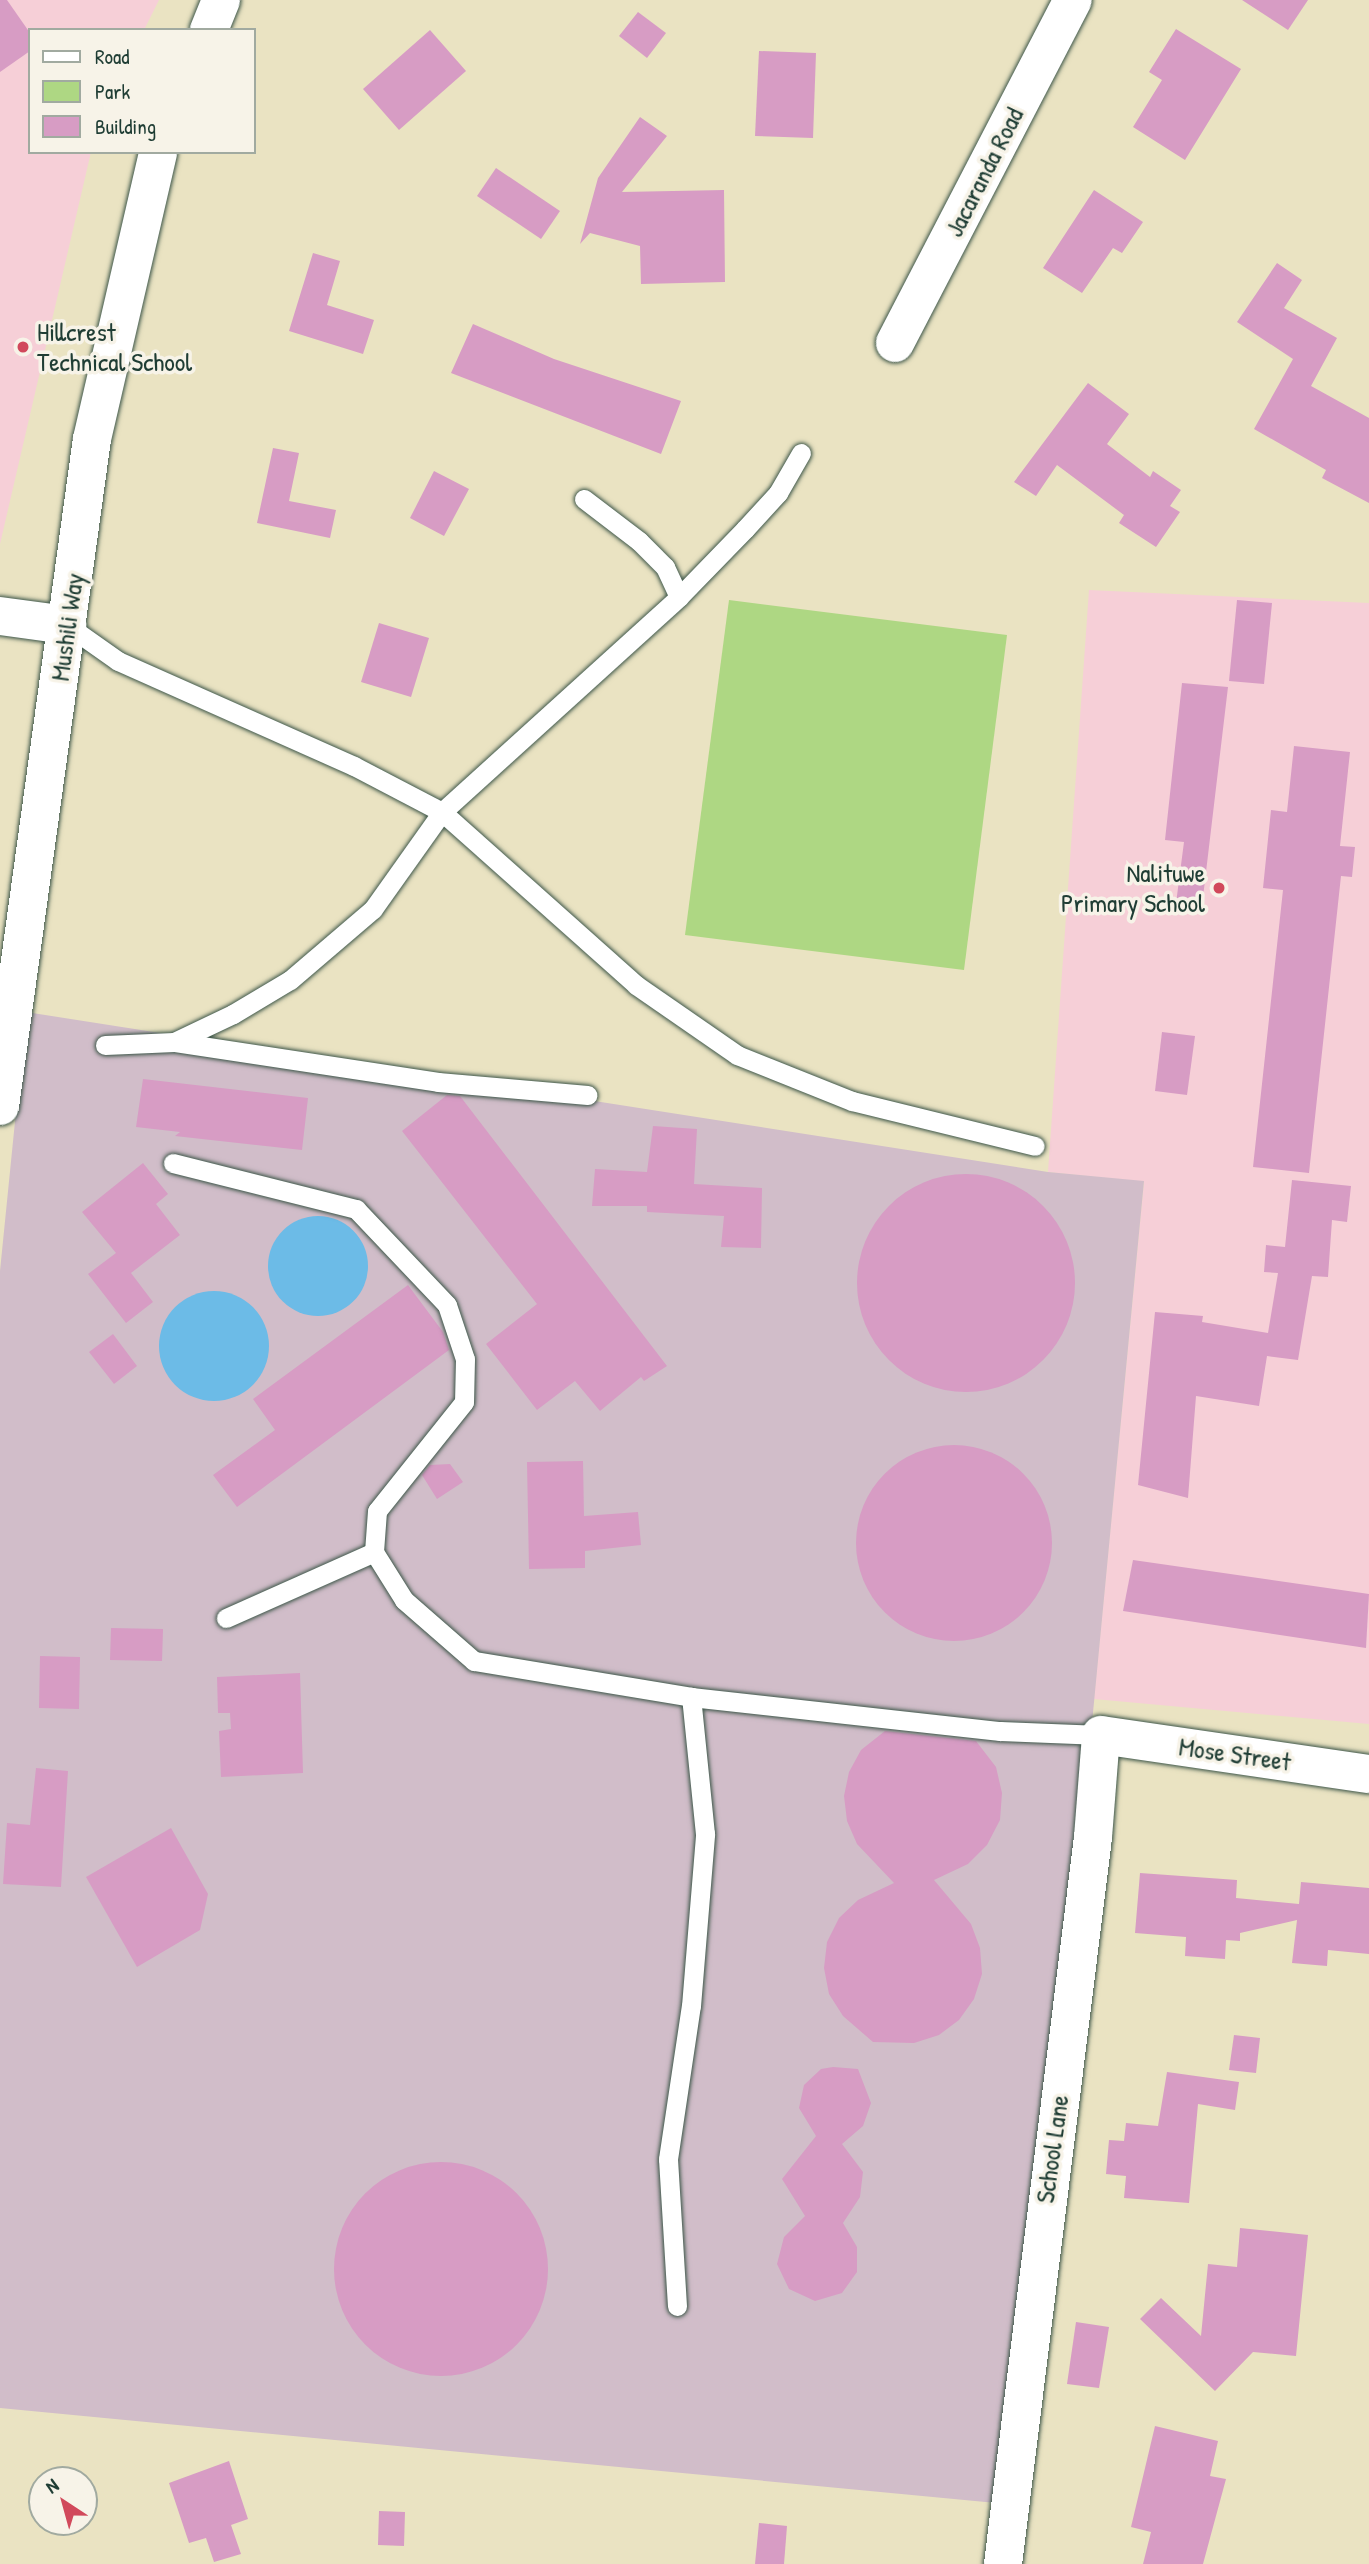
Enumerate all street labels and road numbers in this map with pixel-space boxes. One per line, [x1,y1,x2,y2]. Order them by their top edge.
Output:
street label: Jacaranda Road [938,102,1030,242]
street label: Mushili Way [44,571,90,683]
street label: Mose Street [1177,1731,1293,1777]
street label: School Lane [1029,2093,1075,2205]

